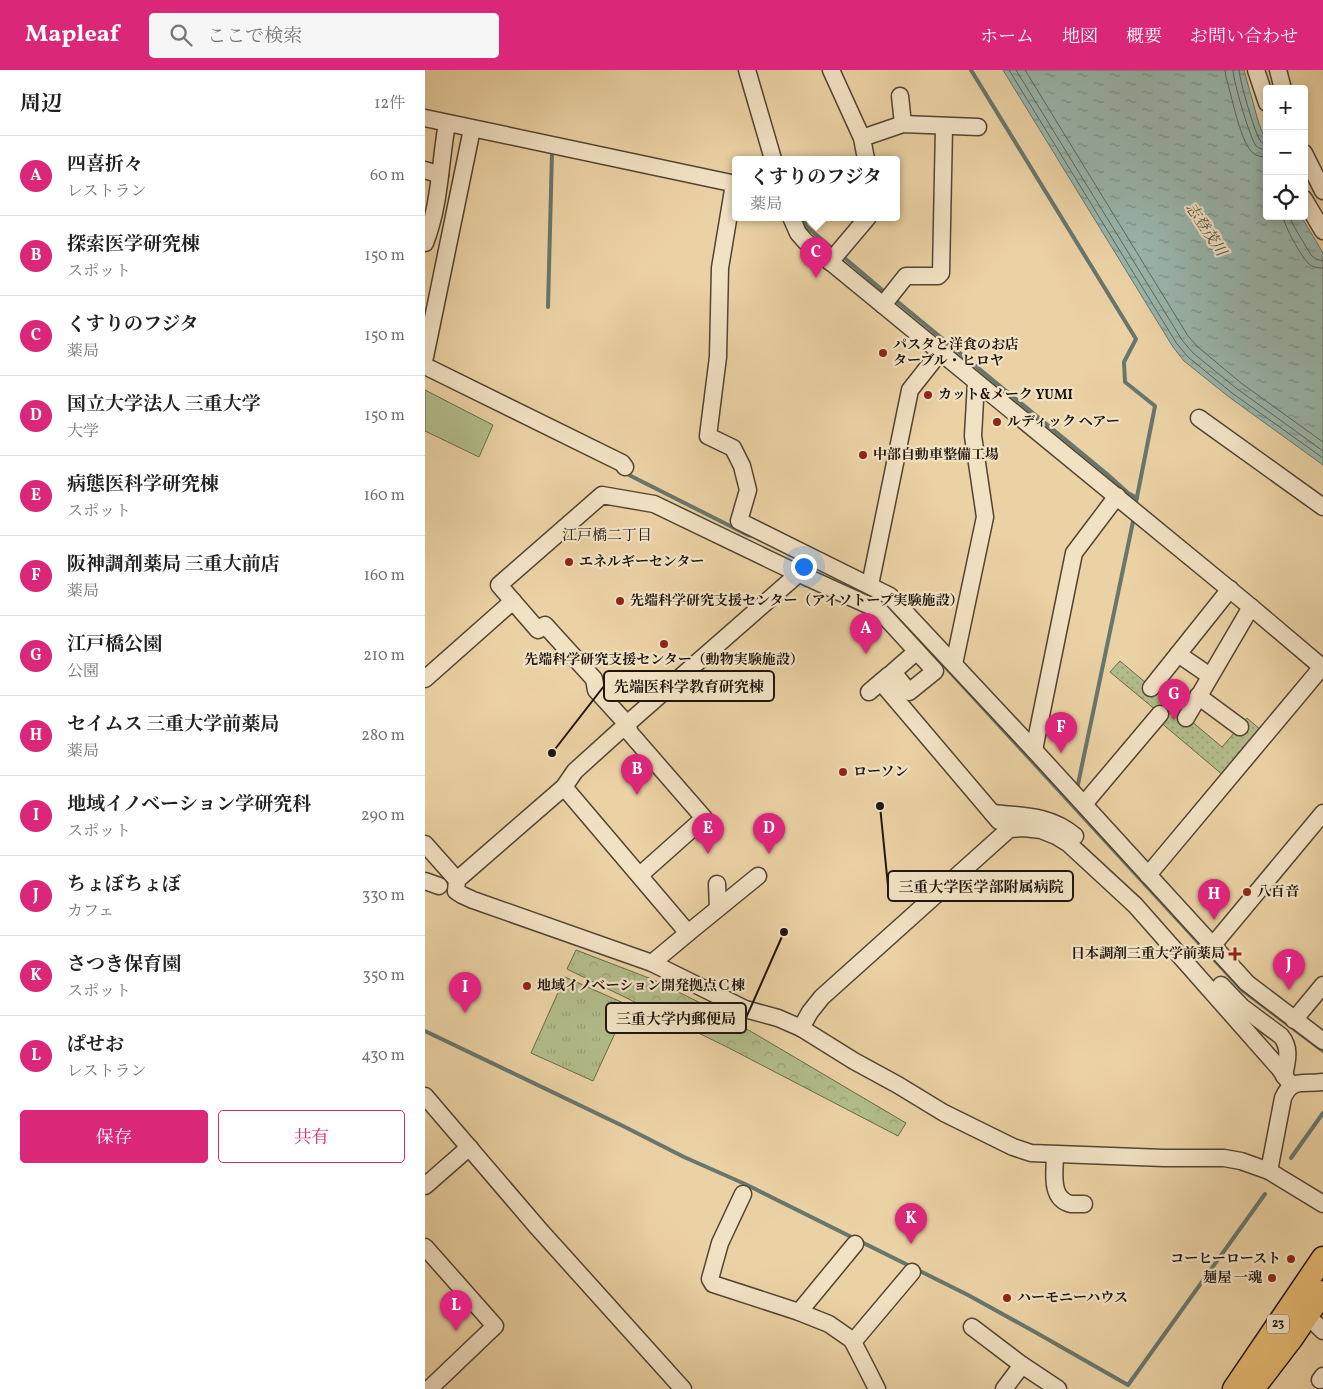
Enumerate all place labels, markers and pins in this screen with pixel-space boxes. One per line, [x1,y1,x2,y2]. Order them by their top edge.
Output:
pin: C [800,237,832,278]
place label: パスタと洋食のお店 ターブル・ヒロヤ [893,336,1019,371]
marker: パスタと洋食のお店 ターブル・ヒロヤ [877,347,889,359]
place label: カット&メーク YUMI [938,386,1073,405]
marker: カット&メーク YUMI [922,389,934,401]
place label: ルディック ヘアー [1007,413,1120,432]
marker: ルディック ヘアー [991,416,1003,428]
place label: 中部自動車整備工場 [873,446,999,465]
marker: 中部自動車整備工場 [857,449,869,461]
place label: エネルギーセンター [579,553,704,572]
marker: エネルギーセンター [563,556,575,568]
place label: 先端科学研究支援センター（アイソトープ実験施設） [630,592,963,611]
marker: 先端科学研究支援センター（アイソトープ実験施設） [614,595,626,607]
pin: A [850,613,882,654]
marker: 先端科学研究支援センター（動物実験施設） [658,638,670,650]
place label: 先端科学研究支援センター（動物実験施設） [524,651,804,670]
callout: 先端医科学教育研究棟 [604,671,774,701]
pin: G [1158,679,1190,720]
pin: F [1045,712,1077,753]
pin: B [621,754,653,795]
place label: ローソン [853,763,908,782]
marker: ローソン [837,766,849,778]
pin: E [692,813,724,854]
pin: D [753,813,785,854]
callout: 三重大学医学部附属病院 [888,871,1073,901]
pin: H [1198,879,1230,920]
place label: 八百音 [1257,883,1299,902]
marker: 八百音 [1241,886,1253,898]
place label: 日本調剤三重大学前薬局 [1071,945,1225,964]
marker: 日本調剤三重大学前薬局 [1229,948,1241,960]
pin: J [1273,949,1305,990]
pin: I [449,972,481,1013]
place label: 地域イノベーション開発拠点Ｃ棟 [537,977,745,996]
marker: 地域イノベーション開発拠点Ｃ棟 [521,980,533,992]
callout: 三重大学内郵便局 [606,1003,746,1033]
pin: K [895,1203,927,1244]
place label: コーヒーロースト [1170,1250,1281,1269]
marker: コーヒーロースト [1285,1253,1297,1265]
place label: 麺屋 一魂 [1203,1269,1262,1288]
marker: 麺屋 一魂 [1266,1272,1278,1284]
place label: ハーモニーハウス [1017,1289,1128,1308]
pin: L [440,1290,472,1331]
marker: ハーモニーハウス [1001,1292,1013,1304]

